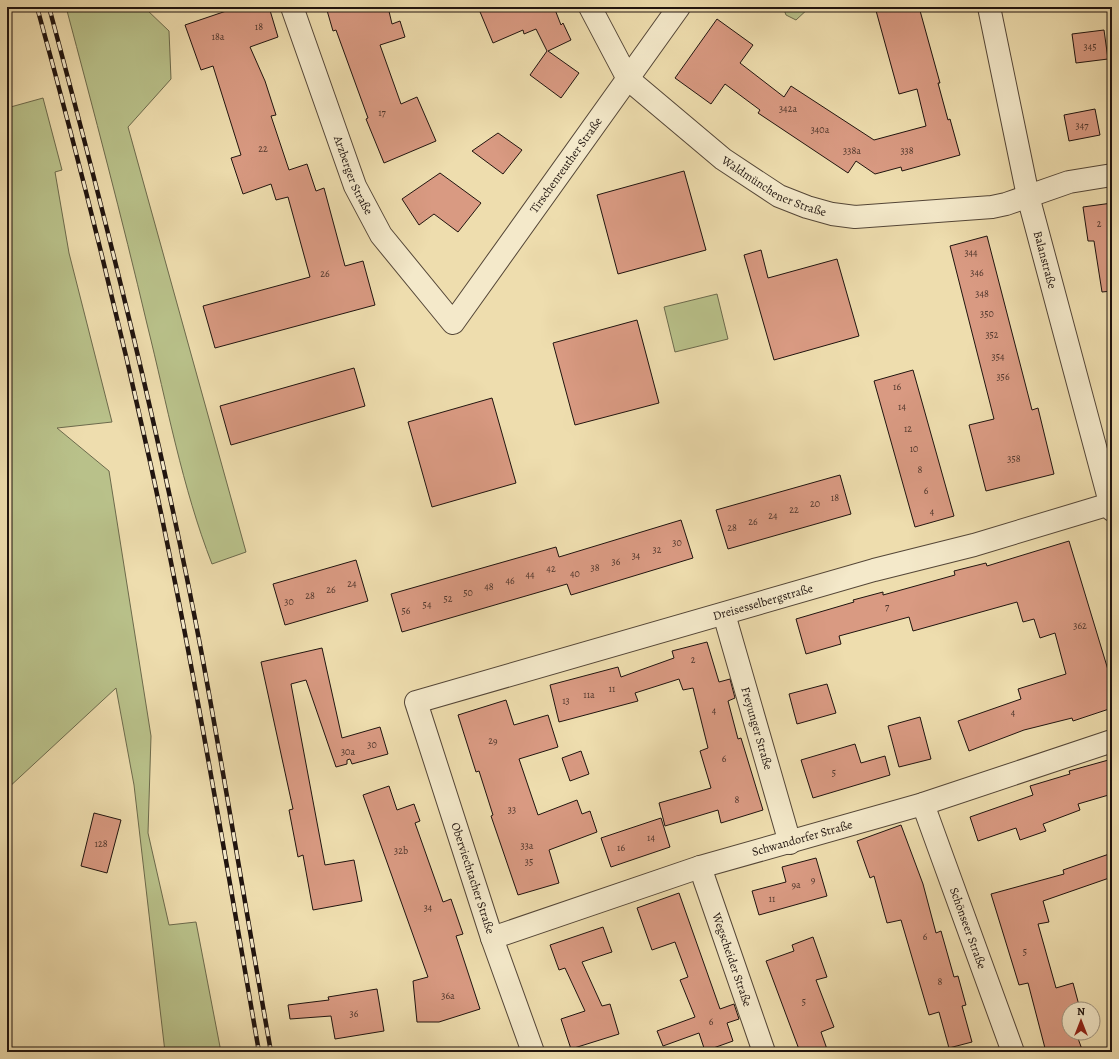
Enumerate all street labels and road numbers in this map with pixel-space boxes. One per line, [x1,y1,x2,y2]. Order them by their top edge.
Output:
street label: Tirschenreuther Straße [526,114,606,216]
street label: Arzberger Straße [330,132,377,217]
street label: Waldmünchener Straße [718,152,828,220]
street label: Balanstraße [1030,229,1060,290]
street label: Dreisesselbergstraße [711,580,815,624]
street label: Freyunger Straße [737,685,776,772]
street label: Schwandorfer Straße [750,816,854,860]
street label: Oberviechtacher Straße [447,820,499,936]
street label: Schönseer Straße [946,885,990,971]
street label: Wegscheider Straße [708,910,756,1009]

